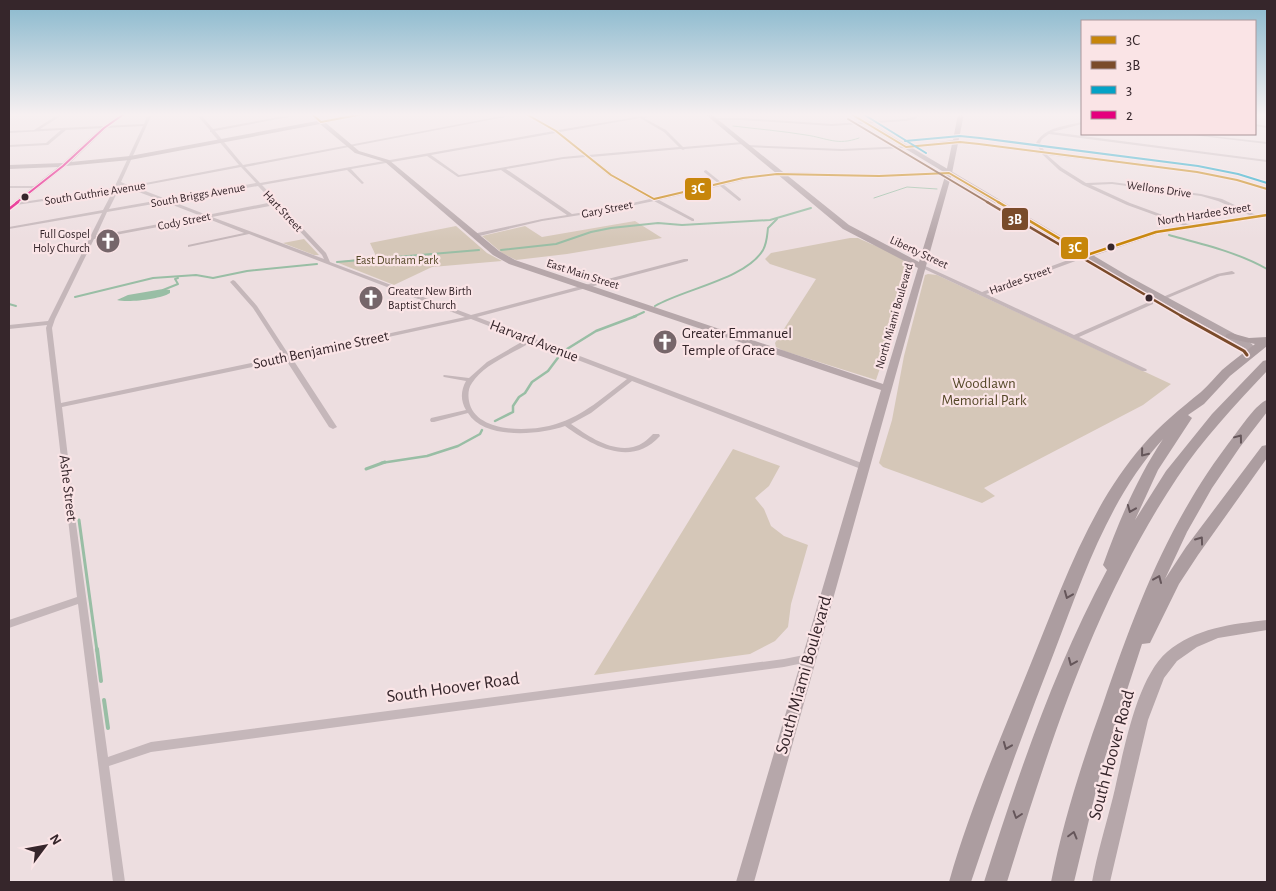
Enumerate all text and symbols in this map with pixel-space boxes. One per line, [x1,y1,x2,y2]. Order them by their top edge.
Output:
legend [1081,20,1256,135]
text: 3C [1126,33,1140,48]
text: 3B [1126,58,1140,73]
text: 3 [1126,83,1132,98]
text: 2 [1126,108,1133,123]
line badge: 3C [684,177,712,201]
street label: South Guthrie Avenue [44,179,146,207]
street label: Wellons Drive [1126,179,1192,199]
street label: South Briggs Avenue [150,181,246,209]
text: 3C [691,182,705,196]
street label: Hart Street [261,188,305,234]
unlabelled marker [20,192,30,202]
street label: Gary Street [580,198,634,221]
street label: North Hardee Street [1156,201,1252,227]
line badge: 3B [1001,207,1029,231]
street label: Cody Street [157,210,212,233]
text: 3B [1008,213,1022,227]
place label: Full Gospel Holy Church [33,228,90,255]
church icon: Full Gospel Holy Church [95,228,121,254]
street label: Liberty Street [888,233,950,272]
line badge: 3C [1060,236,1089,260]
text: 3C [1068,241,1082,255]
unlabelled marker [1106,242,1116,252]
park label: East Durham Park [356,254,439,266]
street label: East Main Street [545,257,621,291]
street label: North Miami Boulevard [873,262,915,370]
street label: Hardee Street [988,263,1053,297]
church icon: Greater New Birth Baptist Church [358,285,384,311]
place label: Greater New Birth Baptist Church [388,285,472,311]
unlabelled marker [1144,293,1154,303]
street label: Harvard Avenue [488,317,580,365]
place label: Greater Emmanuel Temple of Grace [682,326,792,358]
street label: South Benjamine Street [252,328,390,372]
church icon: Greater Emmanuel Temple of Grace [652,329,678,355]
park label: Woodlawn Memorial Park [941,376,1027,408]
one-way arrow [1233,434,1242,444]
one-way arrow [1140,447,1149,456]
street label: Ashe Street [56,454,80,522]
one-way arrow [1126,504,1137,513]
one-way arrow [1194,537,1202,546]
one-way arrow [1151,575,1162,584]
one-way arrow [1064,591,1074,599]
street label: South Miami Boulevard [773,594,835,756]
one-way arrow [1067,657,1078,666]
street label: South Hoover Road [385,670,521,706]
street label: South Hoover Road [1086,688,1138,822]
one-way arrow [1003,741,1014,750]
one-way arrow [1012,810,1022,818]
north arrow [20,821,70,871]
one-way arrow [1068,831,1078,839]
text: N [47,832,64,847]

